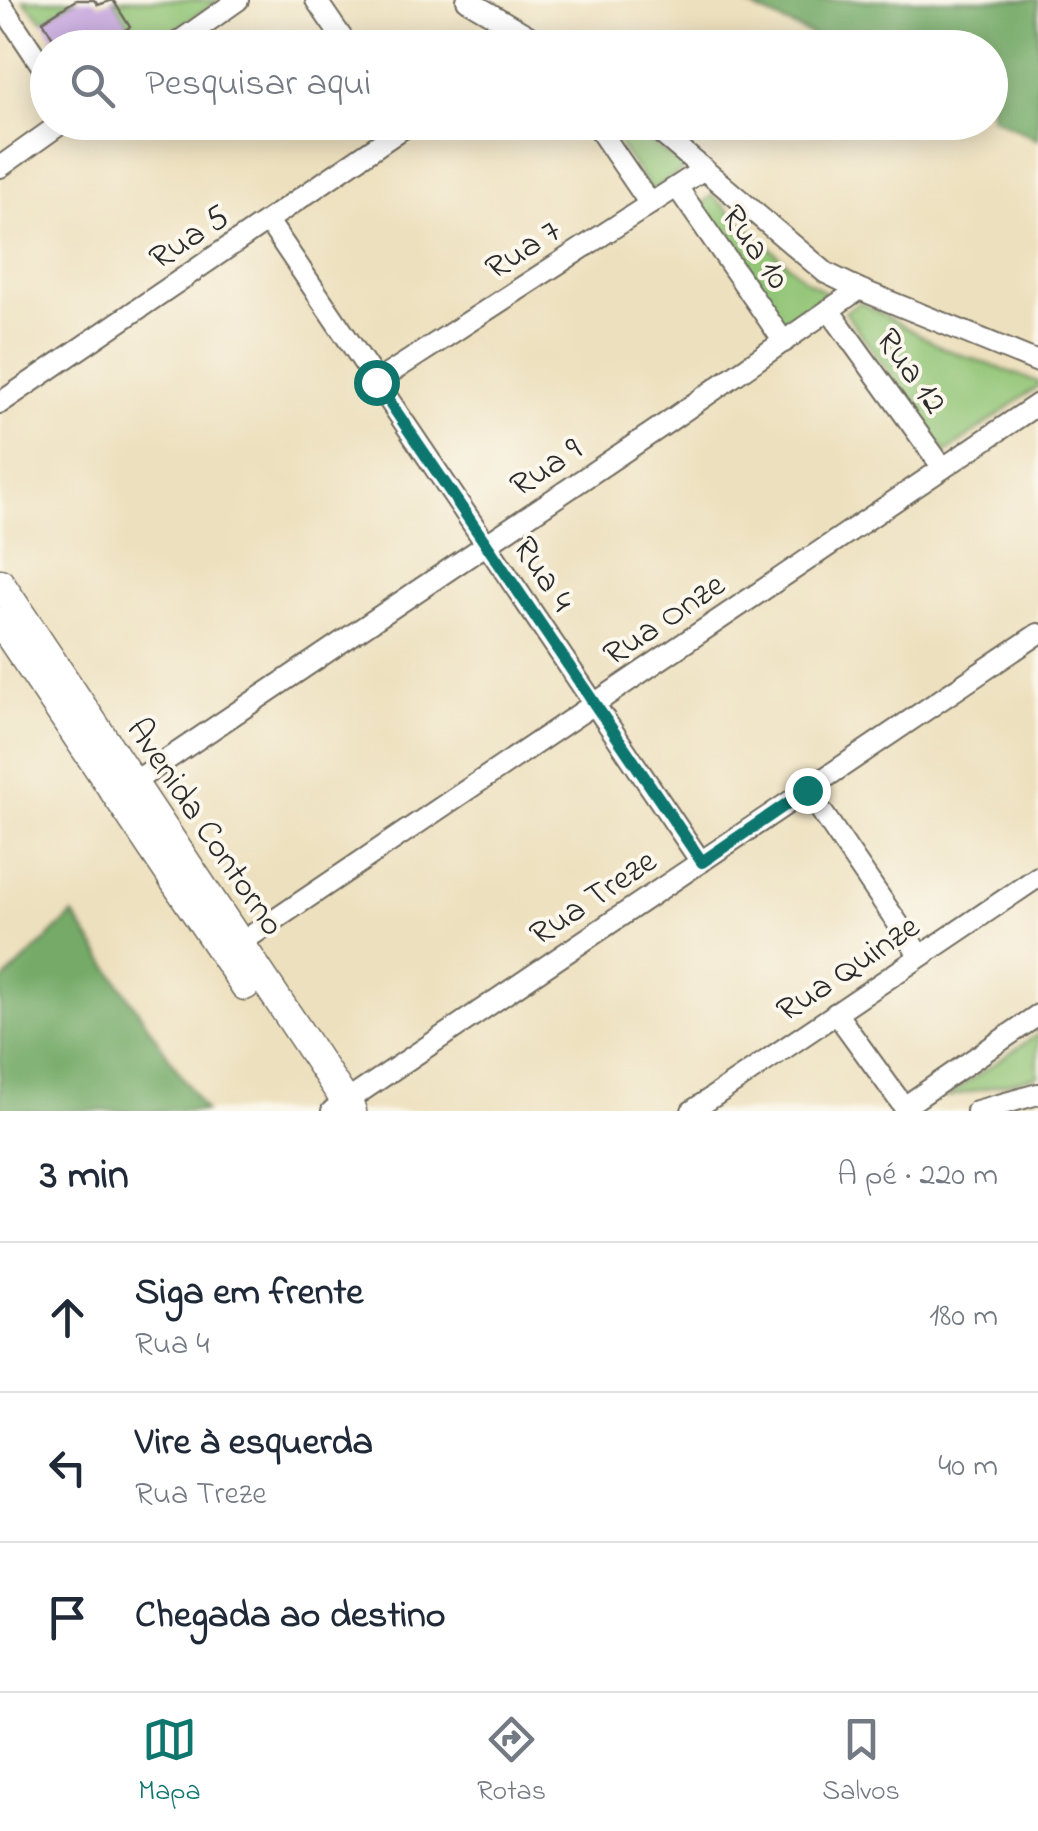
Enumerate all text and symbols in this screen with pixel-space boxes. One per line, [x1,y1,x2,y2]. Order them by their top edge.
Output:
search box [30,30,1008,140]
text: Pesquisar aqui [145,57,371,113]
icon: search [65,58,120,113]
street label: Rua 5 [140,193,240,284]
street label: Rua 10 [707,195,802,301]
street label: Rua 7 [476,207,572,294]
street label: Rua 12 [861,318,959,426]
route start [354,360,400,406]
street label: Rua 9 [501,426,594,512]
street label: Rua 4 [498,527,586,623]
street label: Rua Onze [594,561,736,680]
street label: Avenida Contorno [112,709,296,947]
route end [785,768,831,814]
street label: Rua Treze [520,837,668,960]
street label: Rua Quinze [767,903,931,1037]
text: 3 min [40,1146,129,1207]
text: A pé · 220 m [837,1153,998,1200]
text: Siga em frente [135,1266,363,1322]
icon: ahead [40,1290,95,1345]
text: 180 m [929,1294,998,1341]
text: Rua 4 [135,1322,209,1369]
text: Vire à esquerda [135,1416,373,1472]
icon: left [40,1440,95,1495]
text: 40 m [938,1444,998,1491]
text: Rua Treze [135,1472,267,1519]
text: Chegada ao destino [135,1589,446,1645]
icon: arrive [40,1590,95,1645]
tab: Mapa [138,1712,201,1813]
tab: Rotas [477,1712,546,1813]
tab: Salvos [822,1712,900,1813]

